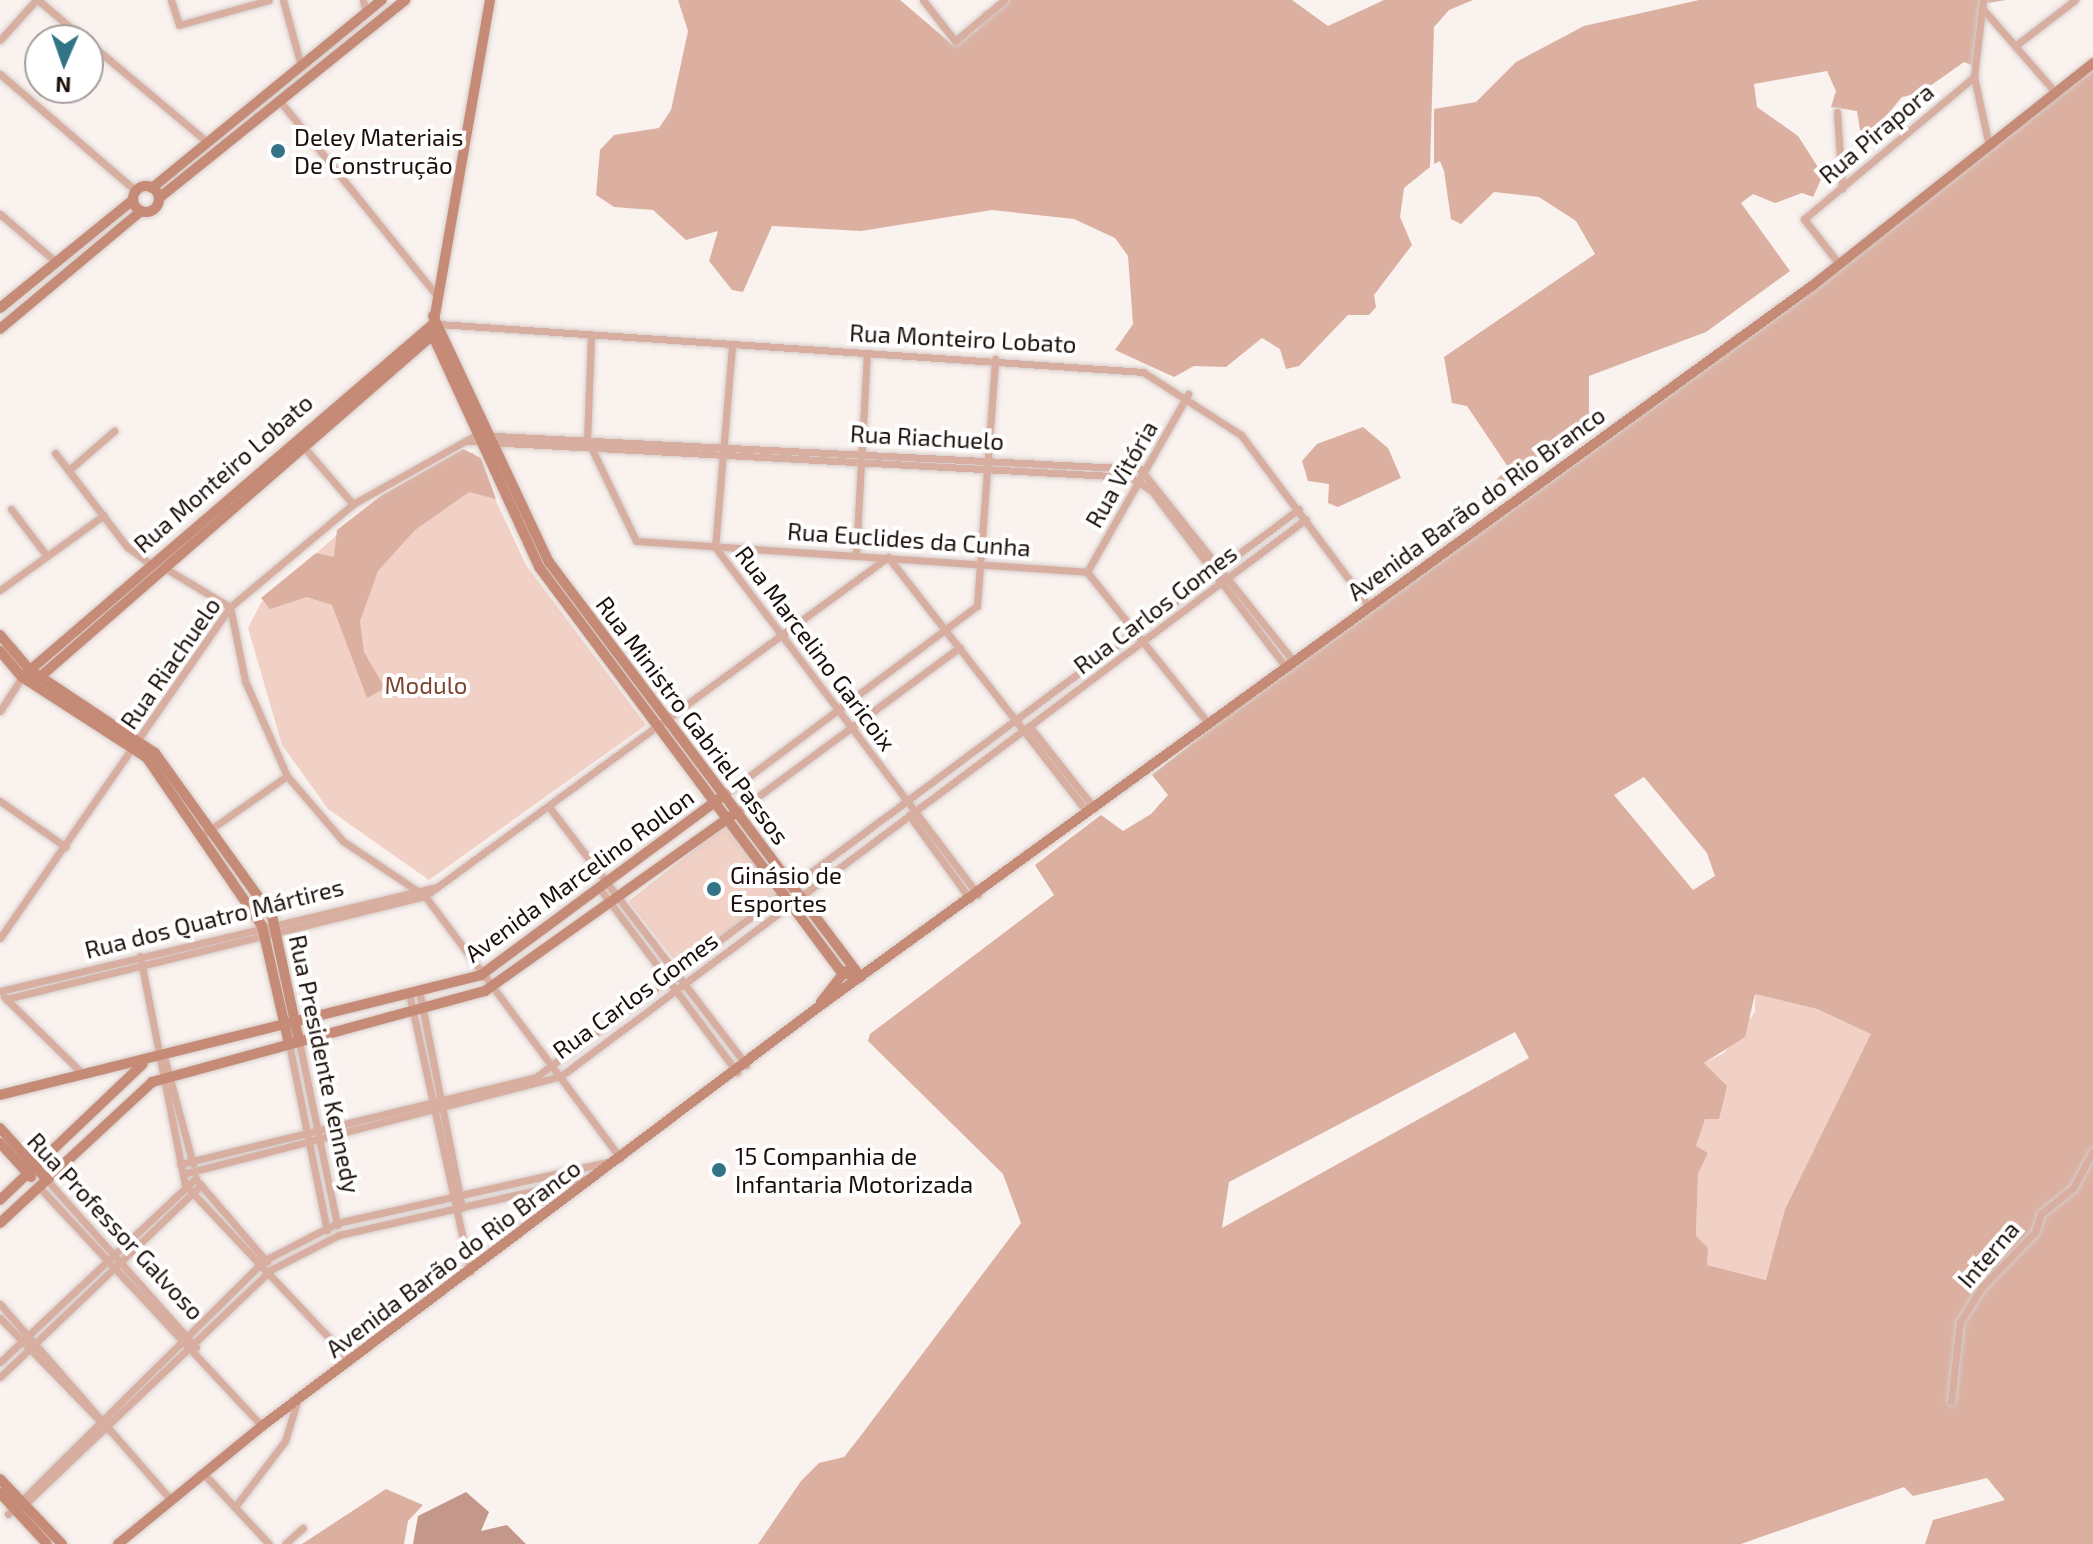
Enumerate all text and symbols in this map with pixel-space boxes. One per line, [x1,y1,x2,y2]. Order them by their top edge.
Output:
north arrow [24,24,104,104]
text: N [55,73,72,99]
street label: Rua Pirapora [1813,77,1939,189]
place label: Deley Materiais De Construção [294,123,464,179]
marker: Deley Materiais De Construção [269,142,287,160]
street label: Rua Monteiro Lobato [849,318,1077,358]
street label: Rua Monteiro Lobato [128,388,318,558]
street label: Avenida Barão do Rio Branco [1342,400,1610,606]
street label: Rua Vitória [1079,415,1163,533]
street label: Rua Riachuelo [849,419,1005,455]
street label: Rua Euclides da Cunha [786,516,1032,562]
street label: Rua Carlos Gomes [1068,538,1242,680]
street label: Rua Marcelino Garicoix [730,540,902,756]
street label: Rua Ministro Gabriel Passos [590,590,796,850]
street label: Rua Riachuelo [114,592,226,734]
park label: Modulo [385,671,467,699]
street label: Avenida Marcelino Rollon [459,782,699,968]
place label: Ginásio de Esportes [730,861,842,917]
street label: Rua dos Quatro Mártires [82,872,346,964]
marker: Ginásio de Esportes [705,880,723,898]
street label: Rua Carlos Gomes [547,926,723,1064]
street label: Rua Presidente Kennedy [284,932,366,1196]
street label: Rua Professor Galvoso [22,1126,210,1326]
place label: 15 Companhia de Infantaria Motorizada [735,1142,973,1198]
street label: Avenida Barão do Rio Branco [320,1153,586,1363]
marker: 15 Companhia de Infantaria Motorizada [710,1161,728,1179]
street label: Interna [1951,1215,2025,1293]

